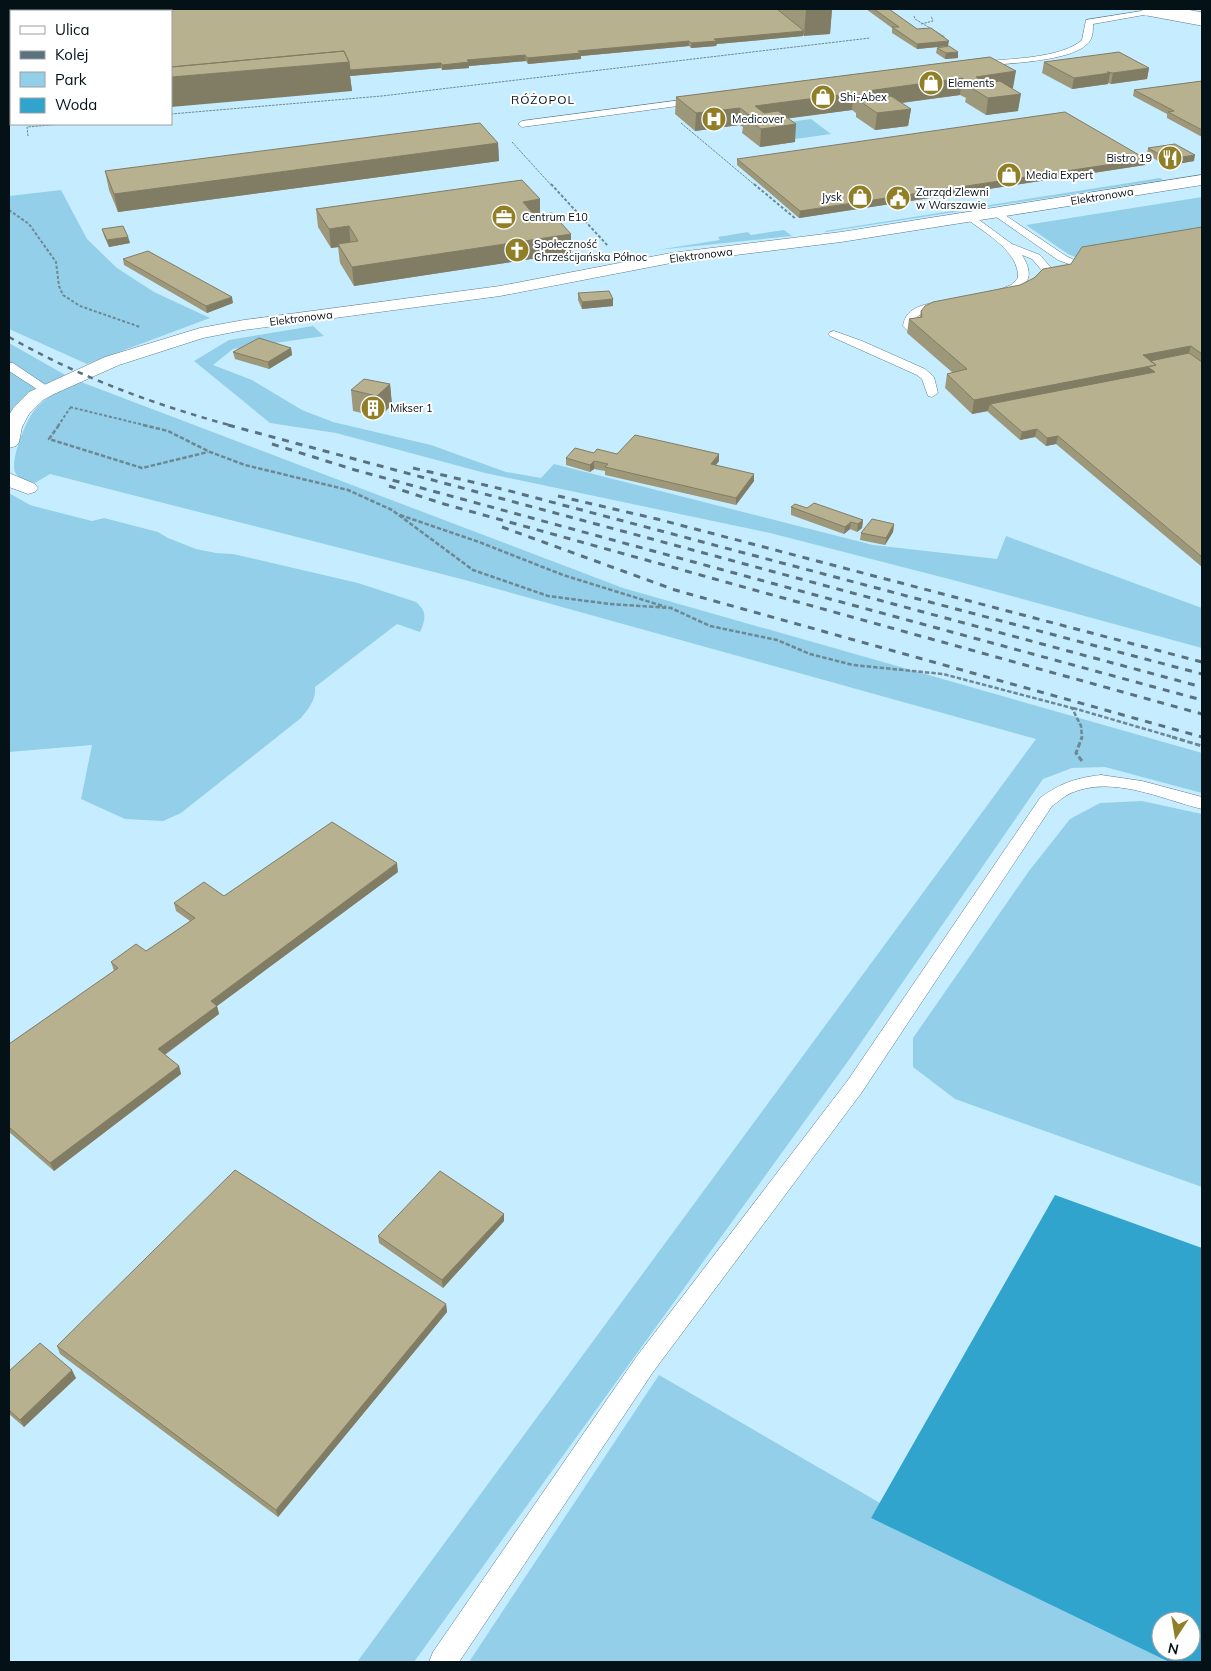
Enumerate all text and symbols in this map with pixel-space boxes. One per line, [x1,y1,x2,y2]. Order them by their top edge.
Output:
legend [10,10,172,125]
text: Ulica [55,20,89,39]
text: Kolej [55,45,88,64]
text: Park [55,70,87,89]
shop icon: Elements [918,70,944,96]
place label: Elements [948,76,994,90]
shop icon: Shi-Abex [810,84,836,110]
place label: Shi-Abex [840,90,887,104]
district label: RÓŻOPOL [511,92,575,107]
text: Woda [55,95,97,114]
hospital icon: Medicover [701,106,727,132]
place label: Medicover [732,112,784,126]
restaurant icon: Bistro 19 [1157,145,1183,171]
place label: Bistro 19 [1106,151,1152,165]
shop icon: Media Expert [996,162,1022,188]
place label: Media Expert [1026,168,1093,182]
shop icon: Jysk [847,184,873,210]
street label: Elektronowa [1070,184,1134,208]
public building icon: Zarząd Zlewni w Warszawie [885,185,911,211]
place label: Zarząd Zlewni w Warszawie [916,185,989,212]
place label: Jysk [822,190,842,204]
office icon: Centrum E10 [491,204,517,230]
place label: Centrum E10 [522,210,588,224]
church icon: Społeczność Chrześcijańska Północ [504,237,530,263]
place label: Społeczność Chrześcijańska Północ [534,237,648,264]
street label: Elektronowa [669,244,733,266]
street label: Elektronowa [269,307,333,329]
building icon: Mikser 1 [360,395,386,421]
place label: Mikser 1 [390,401,433,415]
north arrow [1151,1611,1201,1661]
text: N [1166,1639,1180,1659]

